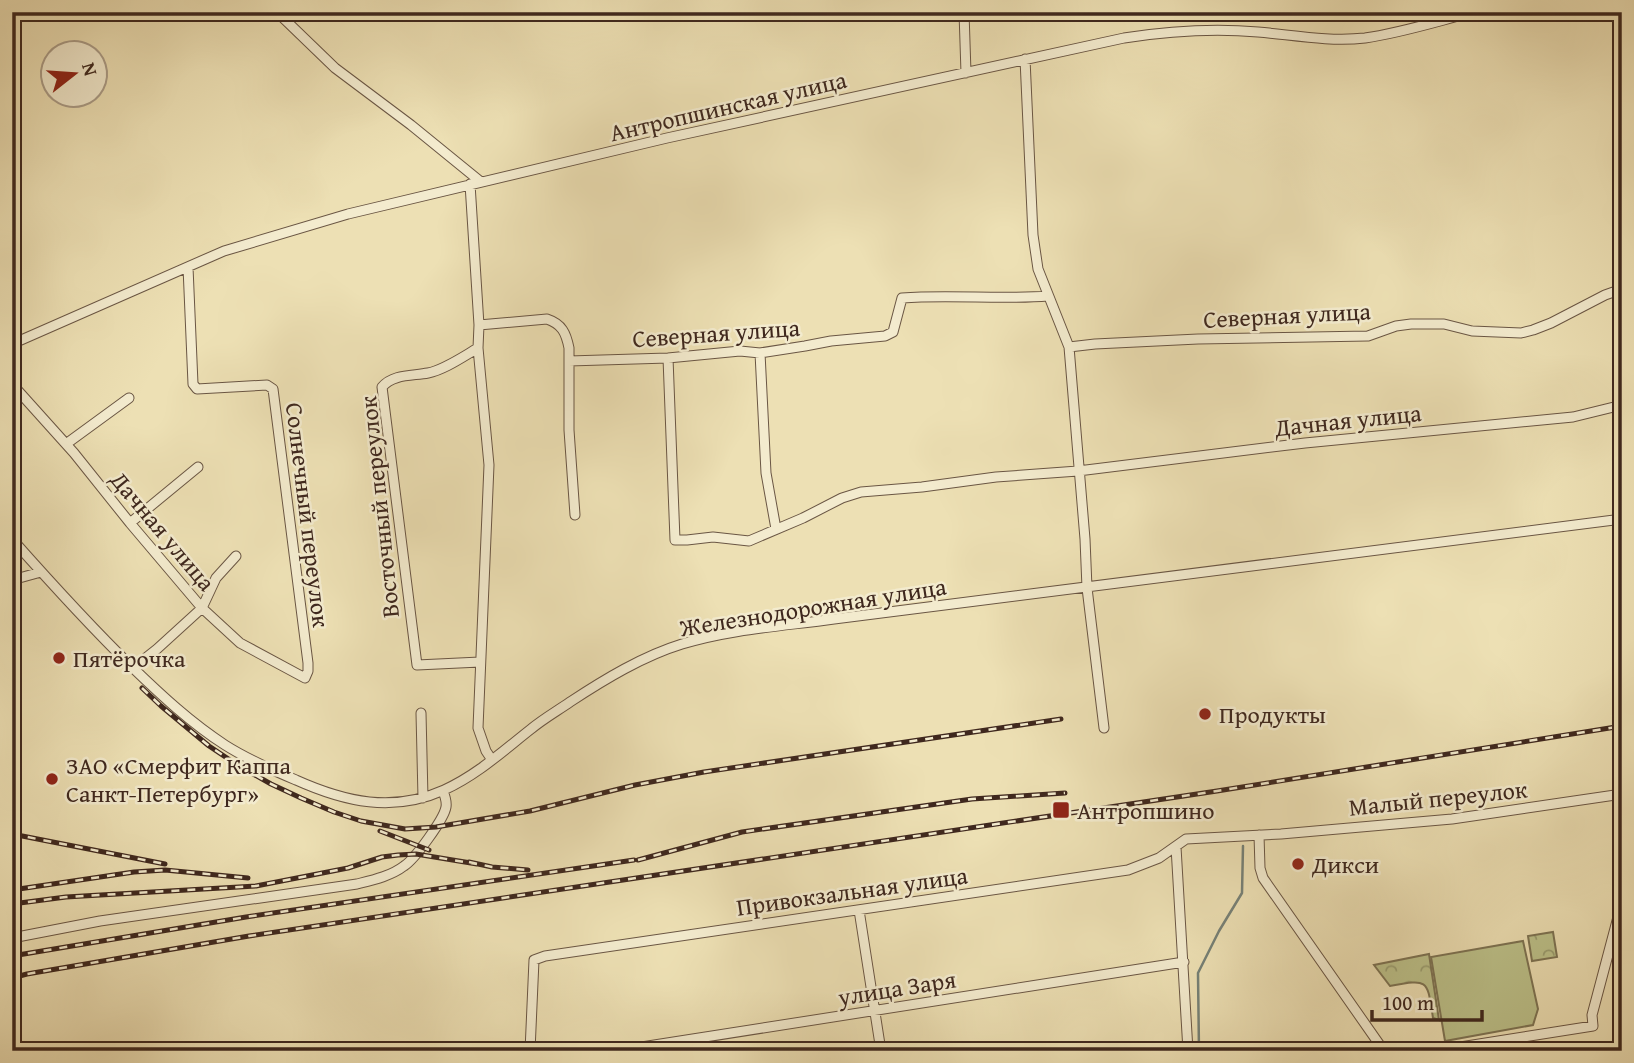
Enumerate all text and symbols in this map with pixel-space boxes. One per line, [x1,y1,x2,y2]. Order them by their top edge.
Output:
north arrow [38,38,108,108]
text: N [75,59,106,79]
street label: Антропшинская улица [606,62,850,150]
street label: Северная улица [1202,293,1372,337]
street label: Северная улица [631,310,801,356]
street label: Восточный переулок [350,394,408,620]
street label: Дачная улица [1272,395,1424,445]
street label: Солнечный переулок [277,401,339,630]
street label: Дачная улица [102,463,224,599]
street label: Железнодорожная улица [676,569,949,646]
place label: Пятёрочка [73,641,186,676]
marker: Пятёрочка [51,650,67,666]
place label: Продукты [1219,697,1326,732]
marker: Продукты [1197,706,1213,722]
place label: ЗАО «Смерфит Каппа Санкт-Петербург» [66,748,292,811]
marker: ЗАО «Смерфит Каппа Санкт-Петербург» [44,771,60,787]
street label: Малый переулок [1347,771,1529,825]
place label: Антропшино [1077,793,1214,828]
marker: Антропшино [1051,800,1071,820]
place label: Дикси [1311,847,1379,882]
marker: Дикси [1290,856,1306,872]
street label: Привокзальная улица [734,857,970,925]
street label: улица Заря [834,961,959,1015]
scale bar [1372,979,1482,1023]
text: 100 m [1382,987,1434,1018]

